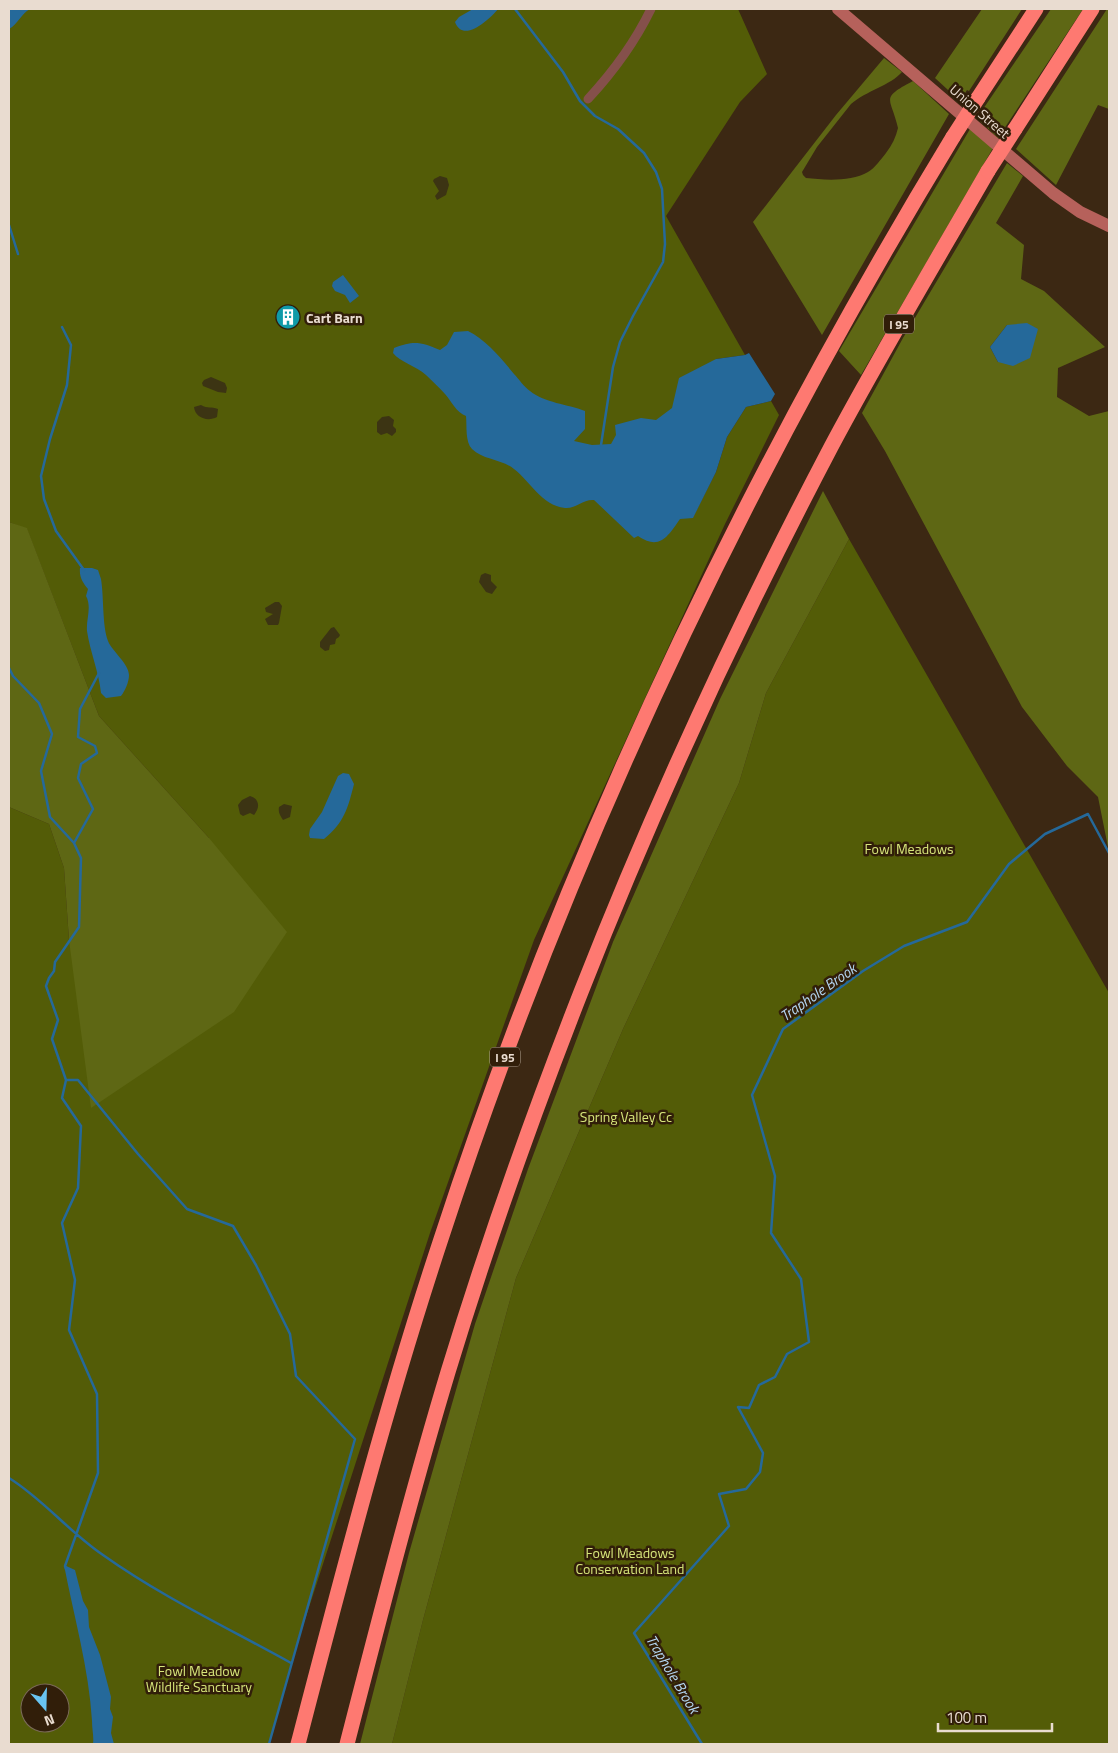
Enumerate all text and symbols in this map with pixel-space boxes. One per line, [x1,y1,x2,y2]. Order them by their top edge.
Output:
street label: Union Street [945,79,1015,143]
building icon: Cart Barn [275,304,301,330]
place label: Cart Barn [306,307,363,328]
road number: I 95 [884,314,914,334]
park label: Fowl Meadows [864,838,954,859]
water label: Traphole Brook [775,956,863,1027]
road number: I 95 [490,1048,520,1066]
park label: Spring Valley Cc [580,1106,672,1127]
park label: Fowl Meadows Conservation Land [575,1542,685,1579]
water label: Traphole Brook [640,1630,707,1720]
park label: Fowl Meadow Wildlife Sanctuary [146,1660,252,1697]
north arrow [20,1683,70,1733]
scale bar [938,1700,1052,1732]
text: 100 m [946,1706,987,1729]
text: N [41,1709,58,1732]

